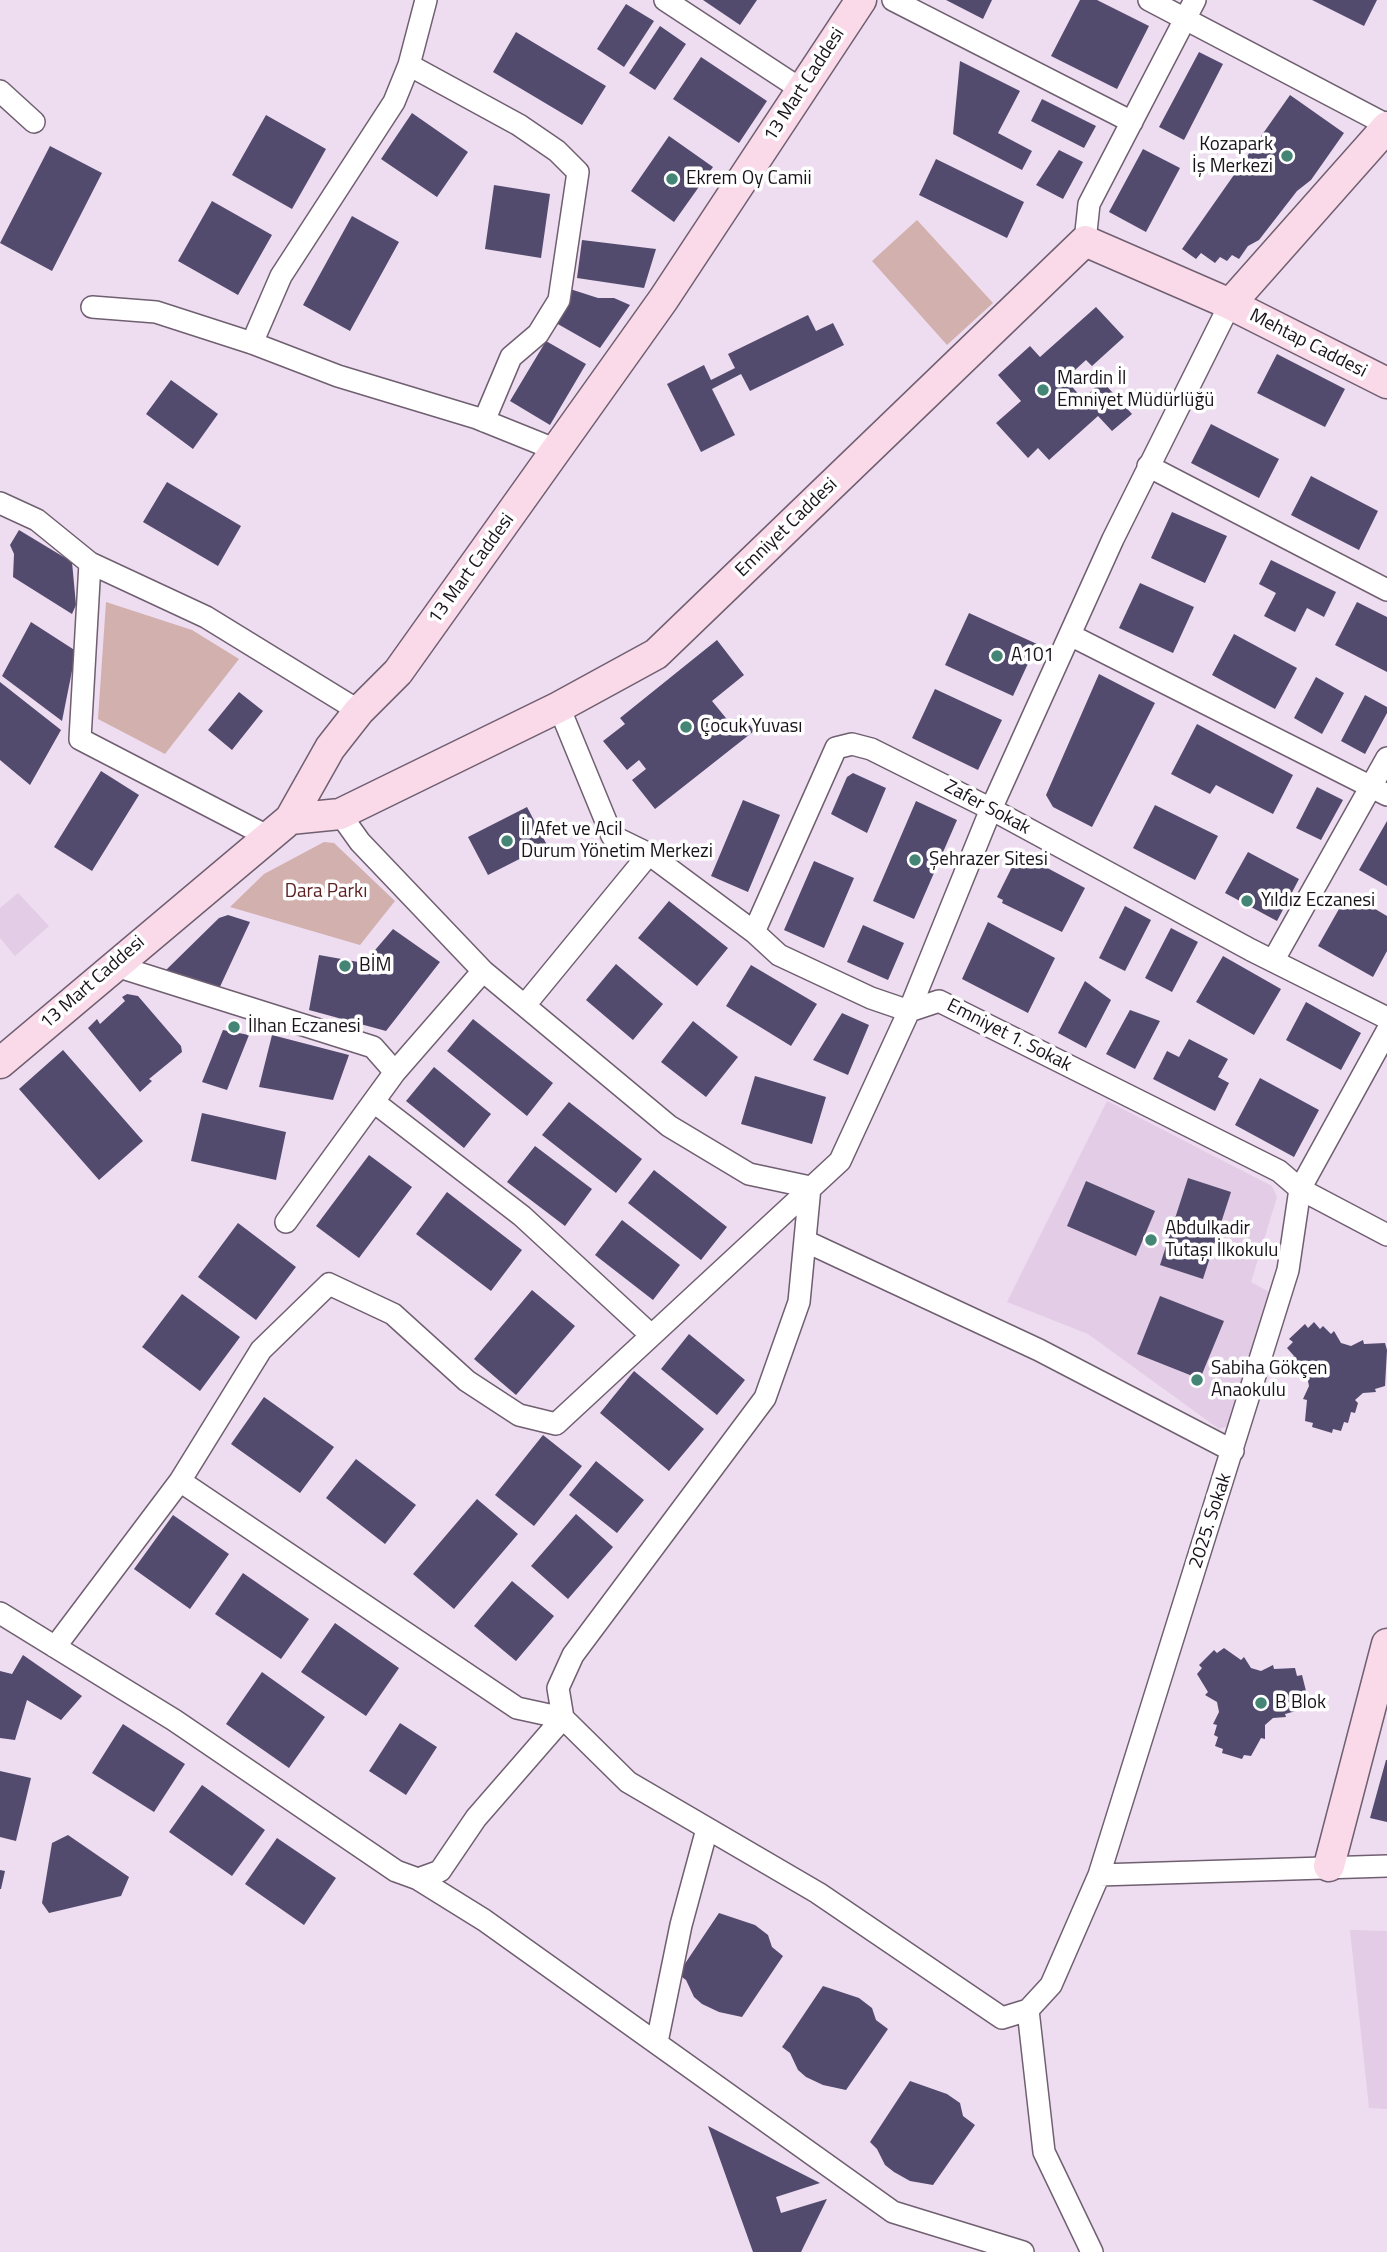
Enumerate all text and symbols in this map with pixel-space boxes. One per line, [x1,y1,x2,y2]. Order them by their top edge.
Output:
street label: 13 Mart Caddesi [760,24,850,146]
place label: Kozapark İş Merkezi [1192,134,1273,178]
marker: Kozapark İş Merkezi [1279,148,1295,164]
place label: Ekrem Oy Camii [686,168,812,190]
marker: Ekrem Oy Camii [664,171,680,187]
street label: Mehtap Caddesi [1246,305,1370,383]
place label: Mardin İl Emniyet Müdürlüğü [1057,368,1214,412]
marker: Mardin İl Emniyet Müdürlüğü [1035,382,1051,398]
street label: Emniyet Caddesi [731,474,843,582]
street label: 13 Mart Caddesi [424,509,520,629]
place label: A101 [1011,645,1054,667]
marker: A101 [989,648,1005,664]
place label: Çocuk Yuvası [700,716,803,738]
marker: Çocuk Yuvası [678,719,694,735]
street label: Zafer Sokak [940,776,1034,840]
place label: İl Afet ve Acil Durum Yönetim Merkezi [521,819,713,863]
marker: İl Afet ve Acil Durum Yönetim Merkezi [499,833,515,849]
place label: Şehrazer Sitesi [929,849,1048,871]
marker: Şehrazer Sitesi [907,852,923,868]
park label: Dara Parkı [285,881,367,903]
place label: Yıldız Eczanesi [1261,890,1375,912]
marker: Yıldız Eczanesi [1239,893,1255,909]
street label: 13 Mart Caddesi [36,931,150,1035]
place label: BİM [359,955,391,977]
marker: BİM [337,958,353,974]
street label: Emniyet 1. Sokak [943,995,1075,1077]
place label: İlhan Eczanesi [248,1016,361,1038]
marker: İlhan Eczanesi [226,1019,242,1035]
place label: Abdulkadir Tutaşı İlkokulu [1165,1218,1278,1262]
marker: Abdulkadir Tutaşı İlkokulu [1143,1232,1159,1248]
place label: Sabiha Gökçen Anaokulu [1211,1358,1327,1402]
marker: Sabiha Gökçen Anaokulu [1189,1372,1205,1388]
street label: 2025. Sokak [1185,1470,1237,1572]
place label: B Blok [1275,1692,1326,1714]
marker: B Blok [1253,1695,1269,1711]

